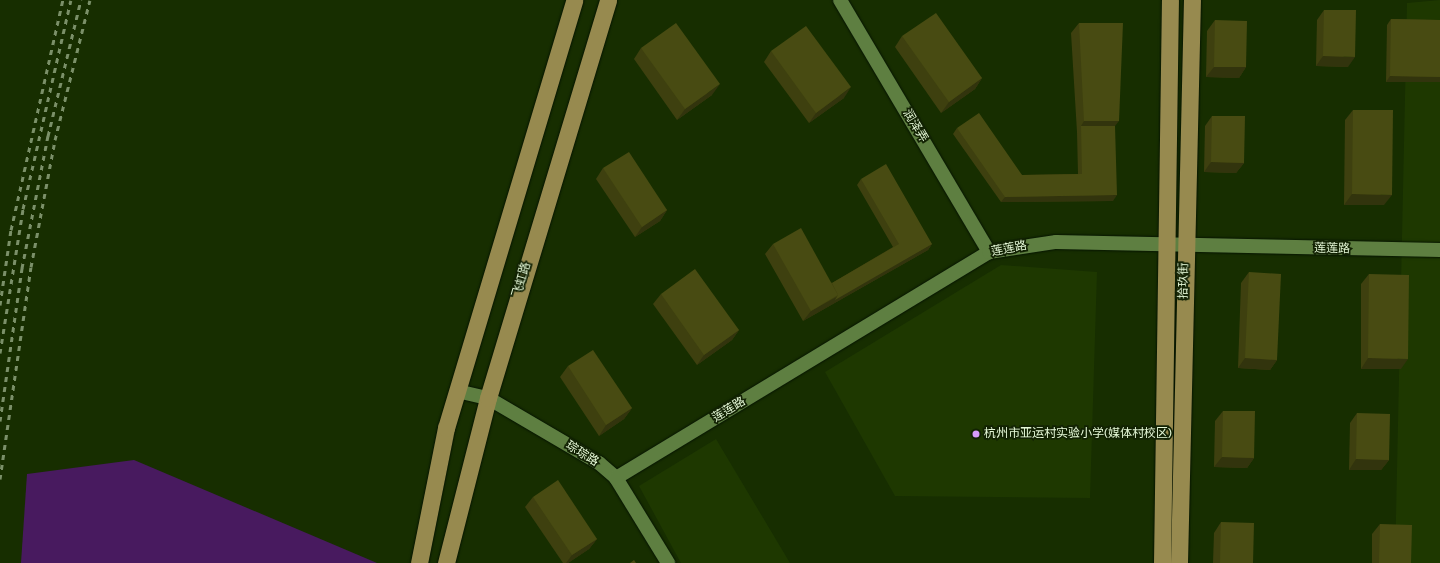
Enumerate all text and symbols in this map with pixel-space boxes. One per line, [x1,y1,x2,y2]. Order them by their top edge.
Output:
street label: 润泽弄 [900,107,930,145]
street label: 莲莲路 [990,238,1028,260]
street label: 莲莲路 [1314,241,1350,257]
street label: 飞虹路 [510,261,534,299]
street label: 拾玖街 [1176,263,1192,299]
street label: 莲莲路 [710,395,748,425]
place label: 杭州市亚运村实验小学(媒体村校区) [984,427,1172,441]
marker: 杭州市亚运村实验小学(媒体村校区) [971,429,981,439]
street label: 琮琮路 [563,438,601,470]

